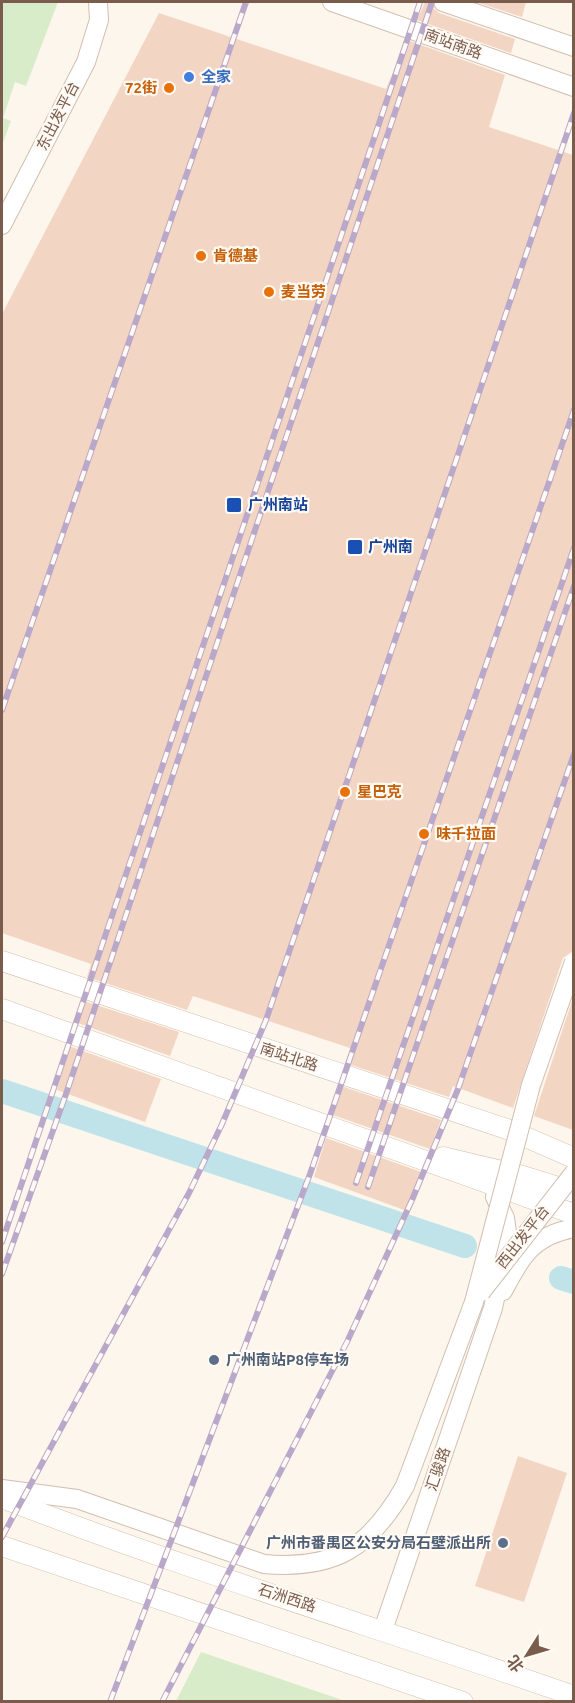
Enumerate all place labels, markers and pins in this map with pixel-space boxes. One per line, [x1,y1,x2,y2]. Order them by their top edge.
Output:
place label: 全家 [201,68,231,85]
marker: 全家 [182,70,196,84]
place label: 72街 [125,79,157,96]
marker: 72街 [162,81,176,95]
place label: 肯德基 [213,247,258,264]
marker: 肯德基 [194,249,208,263]
place label: 麦当劳 [281,283,326,300]
marker: 麦当劳 [262,285,276,299]
marker: 广州南站 [225,496,243,514]
place label: 广州南站 [248,496,308,513]
marker: 广州南 [346,538,364,556]
place label: 广州南 [368,538,413,555]
place label: 星巴克 [357,783,402,800]
marker: 星巴克 [338,785,352,799]
place label: 味千拉面 [436,825,496,842]
marker: 味千拉面 [417,827,431,841]
place label: 广州南站P8停车场 [226,1351,349,1368]
marker: 广州南站P8停车场 [207,1353,221,1367]
place label: 广州市番禺区公安分局石壁派出所 [266,1534,491,1551]
marker: 广州市番禺区公安分局石壁派出所 [496,1536,510,1550]

